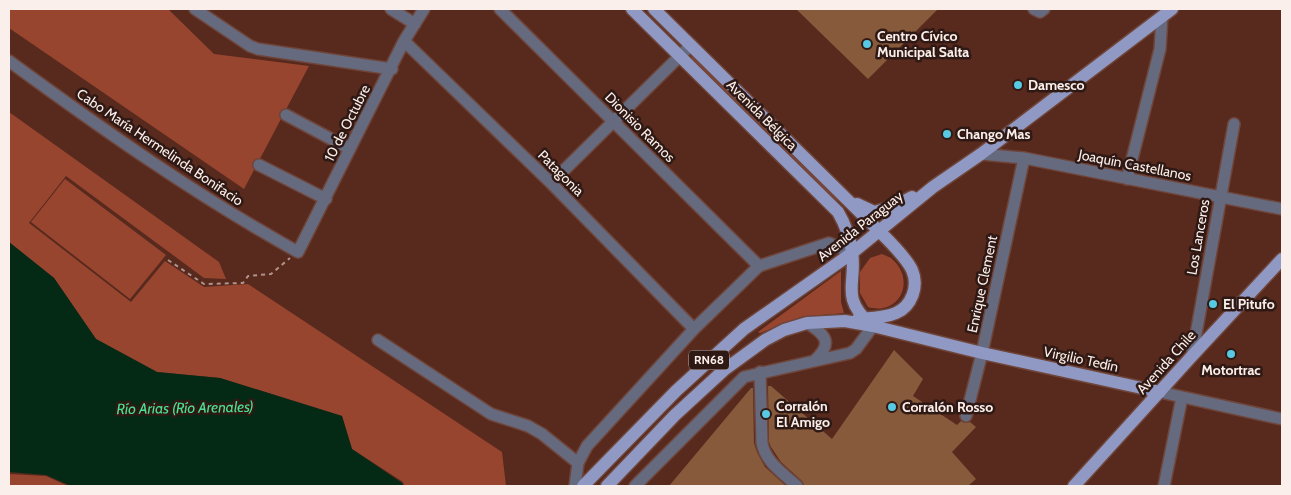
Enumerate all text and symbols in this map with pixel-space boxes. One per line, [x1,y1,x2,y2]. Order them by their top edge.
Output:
place label: Centro Cívico Municipal Salta [877,27,969,61]
marker: Centro Cívico Municipal Salta [861,38,873,50]
street label: Avenida Bélgica [723,76,801,154]
place label: Damesco [1028,76,1085,94]
marker: Damesco [1012,79,1024,91]
street label: 10 de Octubre [320,82,374,164]
street label: Cabo María Hermelinda Bonifacio [73,84,247,210]
street label: Dionisio Ramos [601,88,679,166]
place label: Chango Mas [957,125,1031,143]
marker: Chango Mas [941,128,953,140]
street label: Joaquín Castellanos [1076,145,1193,185]
street label: Patagonia [534,146,588,200]
street label: Avenida Paraguay [814,187,906,265]
street label: Los Lanceros [1183,198,1214,276]
street label: Enrique Clement [963,233,1001,334]
place label: El Pitufo [1223,295,1275,313]
marker: El Pitufo [1207,298,1219,310]
street label: Avenida Chile [1133,326,1199,398]
street label: Virgilio Tedín [1042,342,1120,376]
marker: Motortrac [1225,348,1237,360]
road number: RN68 [689,350,729,370]
place label: Motortrac [1201,361,1261,379]
place label: Corralón El Amigo [776,397,830,431]
water label: Río Arias (Río Arenales) [116,398,254,418]
place label: Corralón Rosso [902,398,993,416]
marker: Corralón Rosso [886,401,898,413]
marker: Corralón El Amigo [760,408,772,420]

